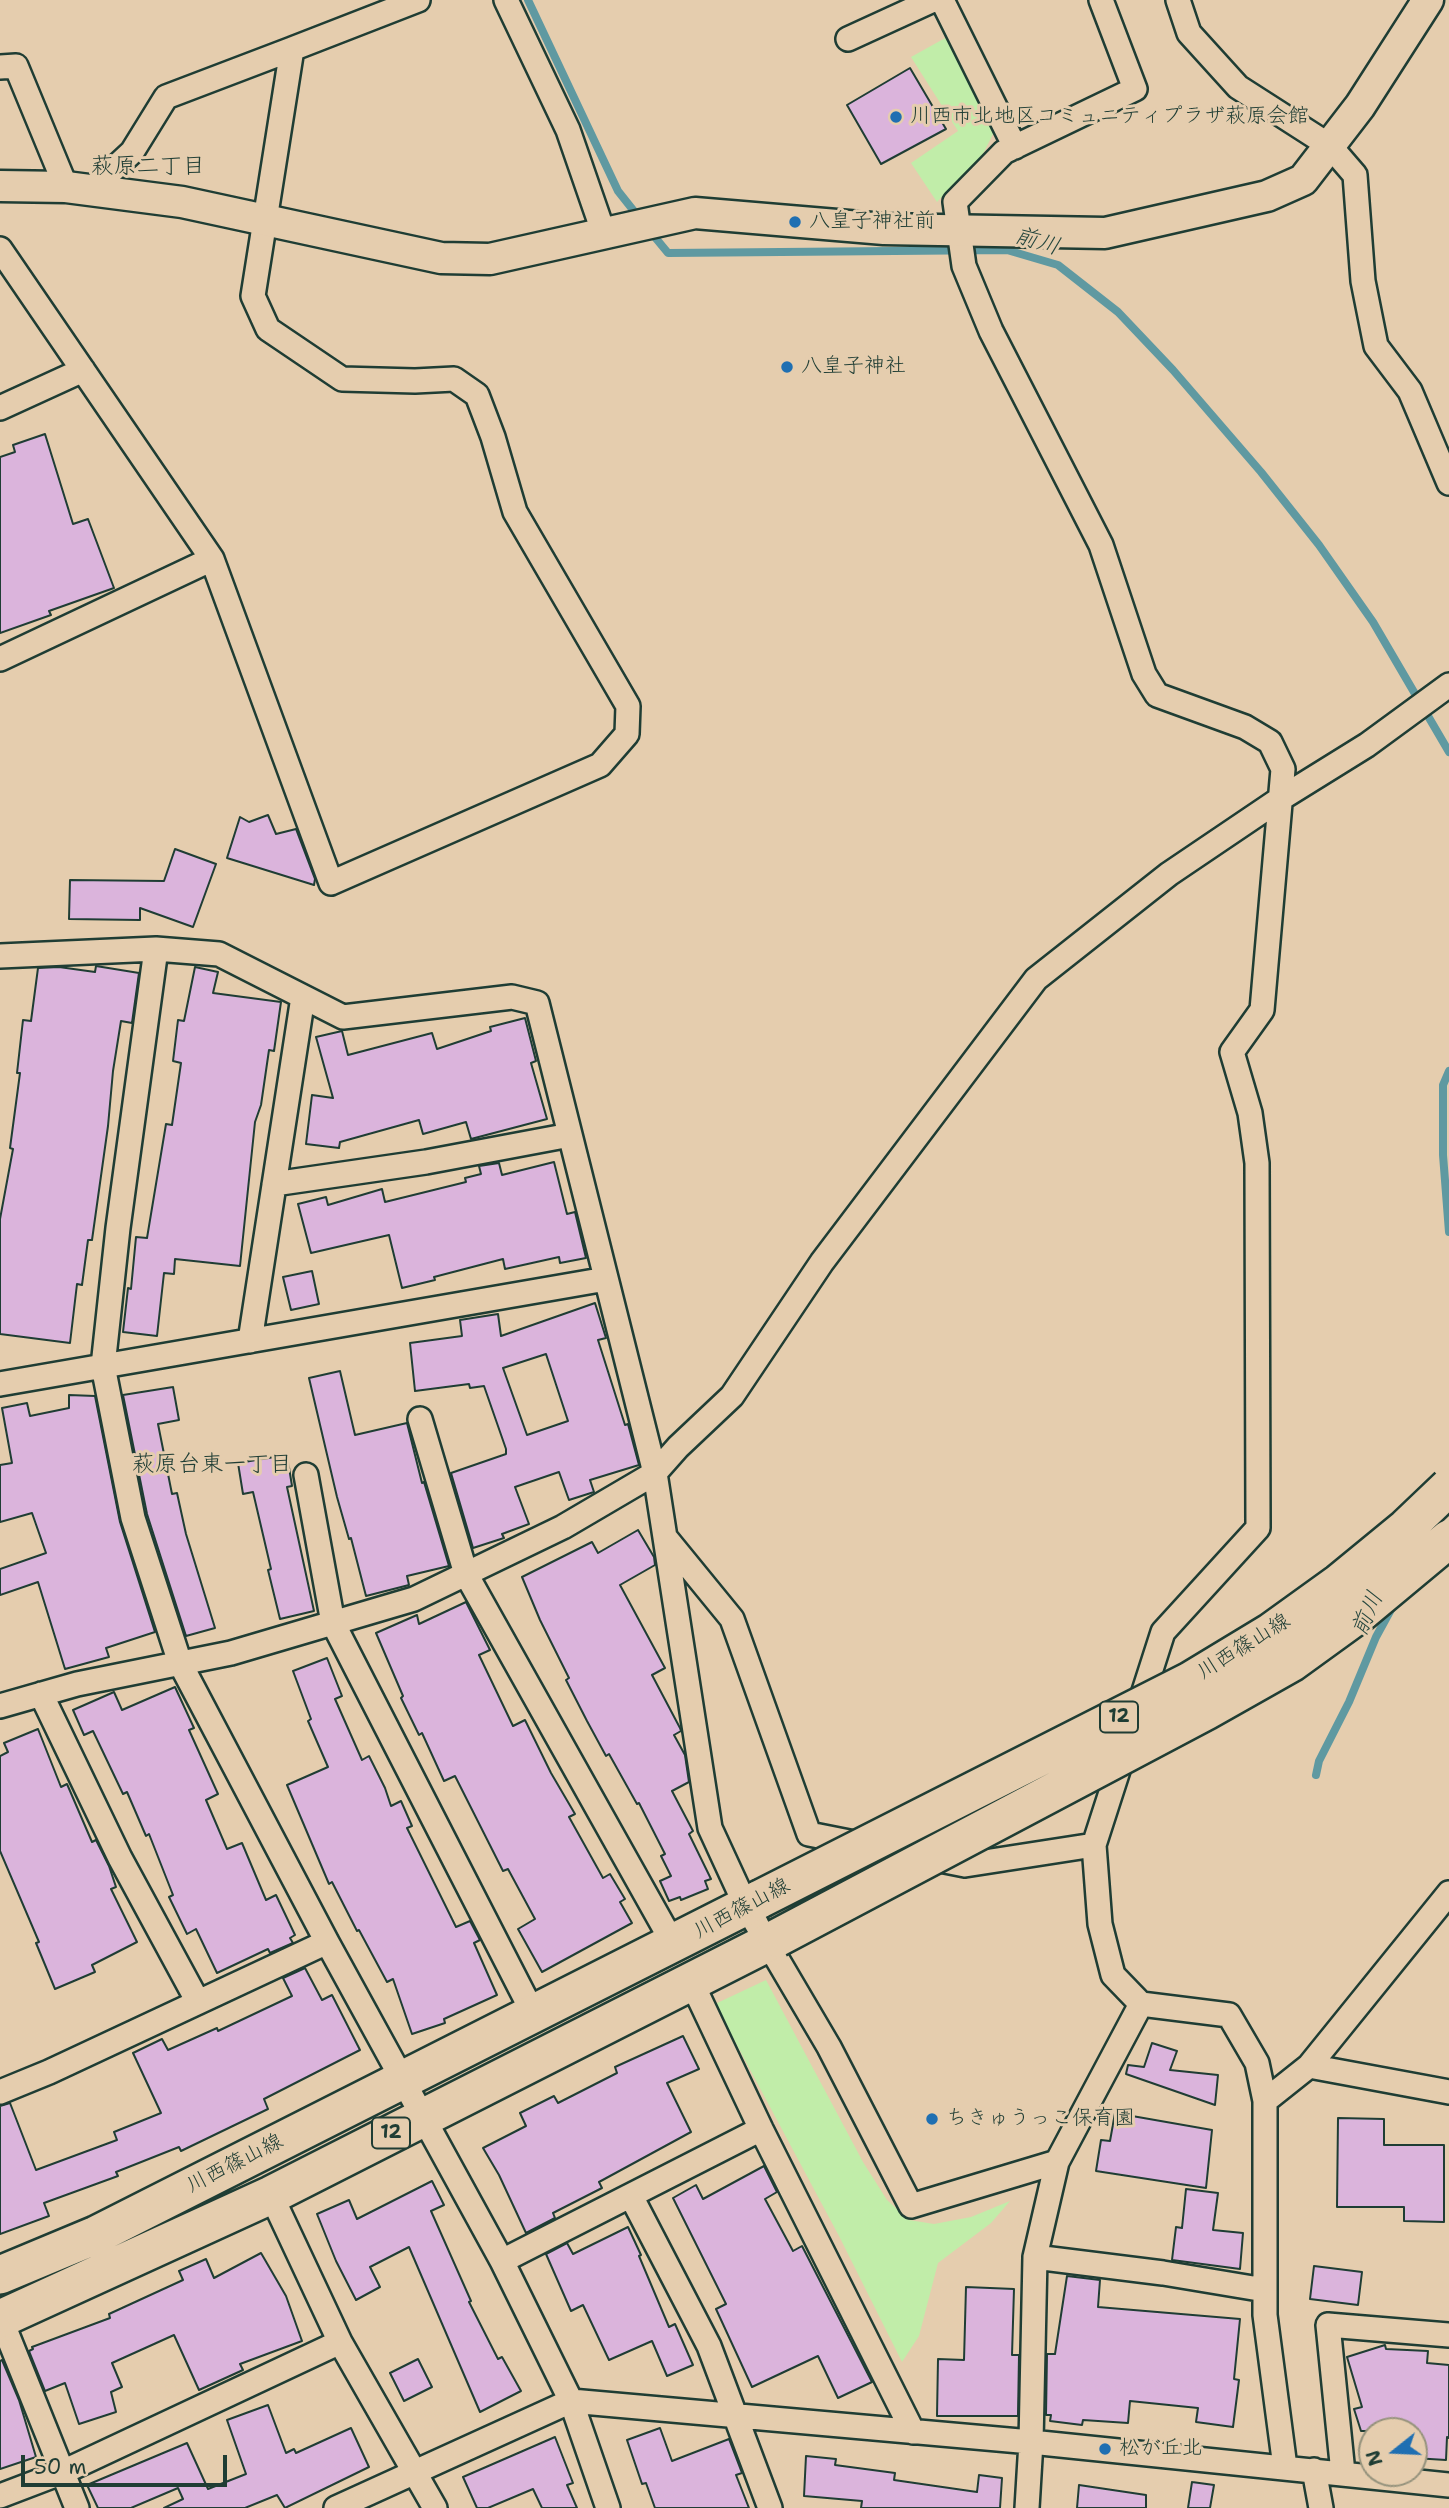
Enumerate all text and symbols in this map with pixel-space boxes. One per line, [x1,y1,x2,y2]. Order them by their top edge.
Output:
place label: 川西市北地区コミュニティプラザ萩原会館 [910,104,1309,130]
marker: 川西市北地区コミュニティプラザ萩原会館 [888,109,904,125]
district label: 萩原二丁目 [91,153,205,181]
place label: 八皇子神社前 [809,209,935,235]
marker: 八皇子神社前 [787,214,803,230]
water label: 前川 [1011,222,1063,262]
place label: 八皇子神社 [801,354,906,380]
marker: 八皇子神社 [779,359,795,375]
district label: 萩原台東一丁目 [132,1451,292,1479]
water label: 前川 [1346,1587,1390,1641]
street label: 川西篠山線 [1193,1608,1295,1686]
road number: 12 [1100,1702,1138,1732]
street label: 川西篠山線 [690,1873,794,1945]
place label: ちきゅうっこ保育園 [946,2106,1135,2132]
marker: ちきゅうっこ保育園 [924,2111,940,2127]
road number: 12 [372,2118,410,2148]
street label: 川西篠山線 [183,2129,287,2199]
north arrow [1358,2417,1428,2487]
place label: 松が丘北 [1119,2436,1203,2462]
marker: 松が丘北 [1097,2441,1113,2457]
scale bar [24,2442,231,2486]
text: N [1360,2447,1389,2469]
text: 50 m [34,2453,87,2481]

